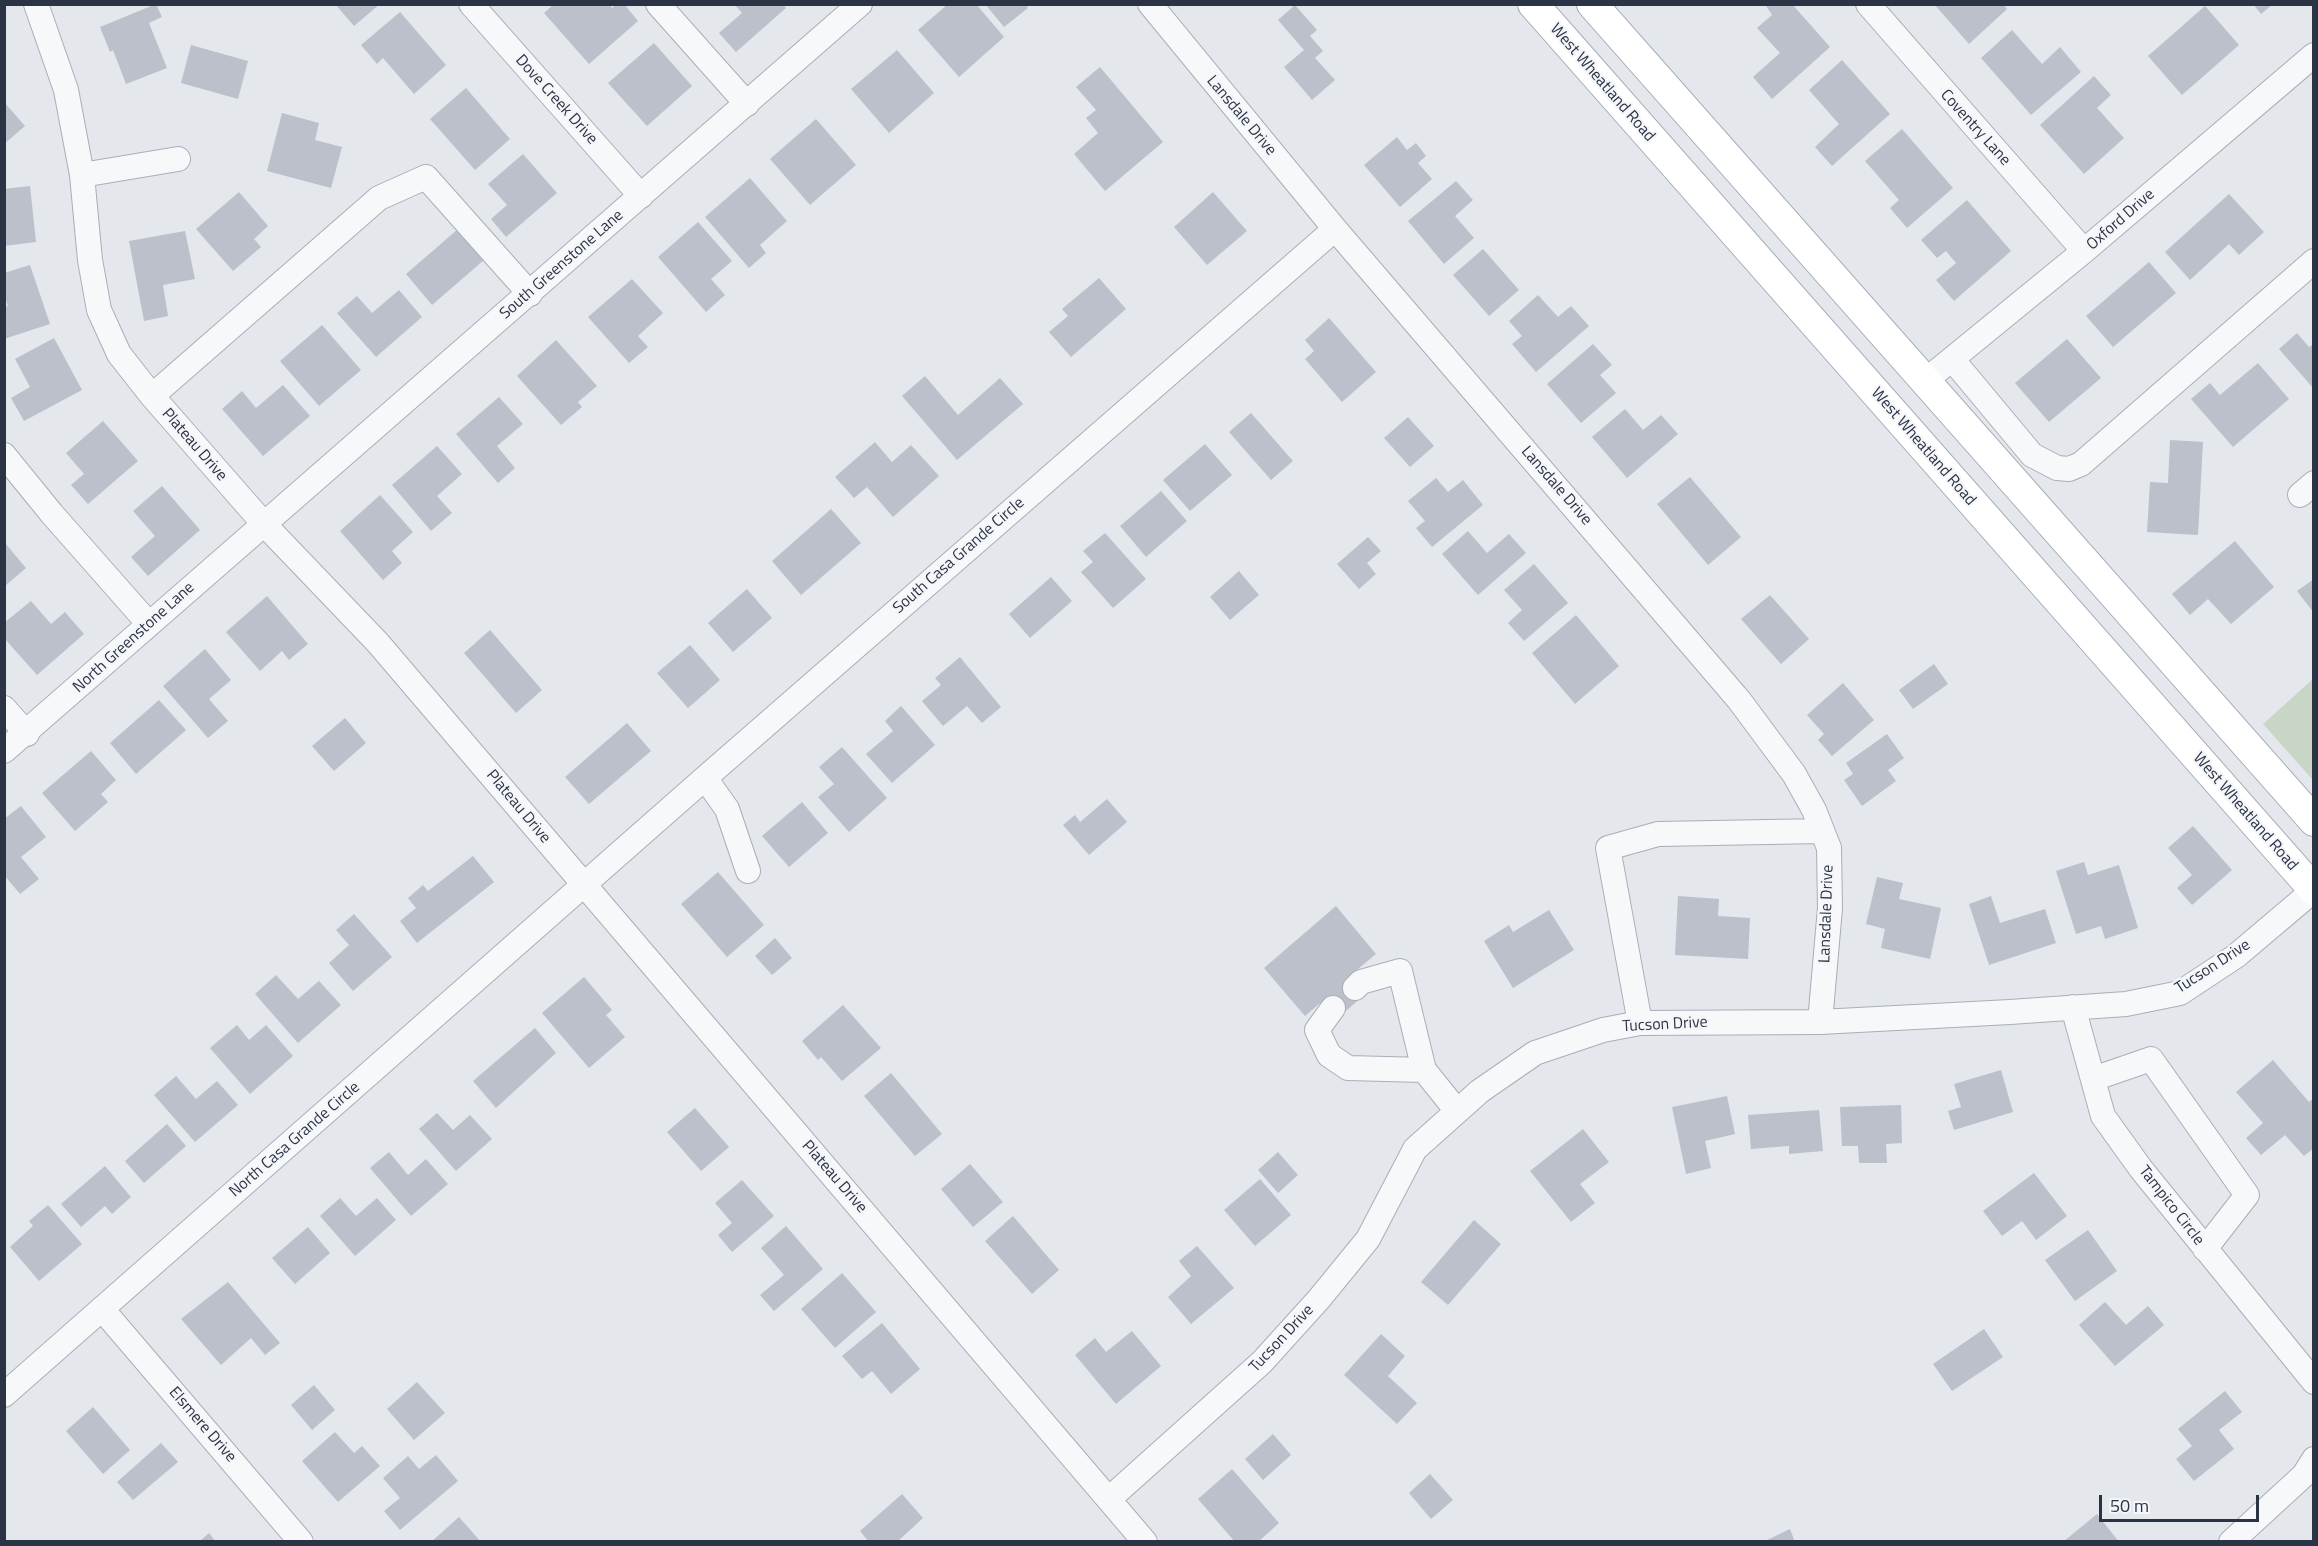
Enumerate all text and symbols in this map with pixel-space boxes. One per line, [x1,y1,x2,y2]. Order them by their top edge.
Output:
street label: West Wheatland Road [1546,20,1658,146]
street label: Dove Creek Drive [511,51,601,149]
street label: Lansdale Drive [1202,72,1280,160]
street label: Coventry Lane [1936,86,2014,170]
street label: Oxford Drive [2083,185,2159,255]
street label: South Greenstone Lane [496,206,628,324]
street label: West Wheatland Road [1867,384,1979,510]
street label: Plateau Drive [157,405,231,485]
street label: Lansdale Drive [1516,443,1596,529]
street label: South Casa Grande Circle [890,494,1028,618]
street label: North Greenstone Lane [69,579,199,697]
street label: West Wheatland Road [2189,749,2301,875]
street label: Plateau Drive [482,766,554,848]
street label: Lansdale Drive [1816,864,1838,964]
street label: Tucson Drive [2172,936,2254,998]
street label: Tucson Drive [1622,1013,1708,1037]
street label: North Casa Grande Circle [226,1078,364,1202]
street label: Plateau Drive [797,1137,871,1217]
street label: Tampico Circle [2134,1162,2208,1250]
street label: Tucson Drive [1246,1301,1318,1377]
street label: Elsmere Drive [164,1383,240,1467]
scale bar [2102,1483,2262,1521]
text: 50 m [2110,1492,2149,1519]

